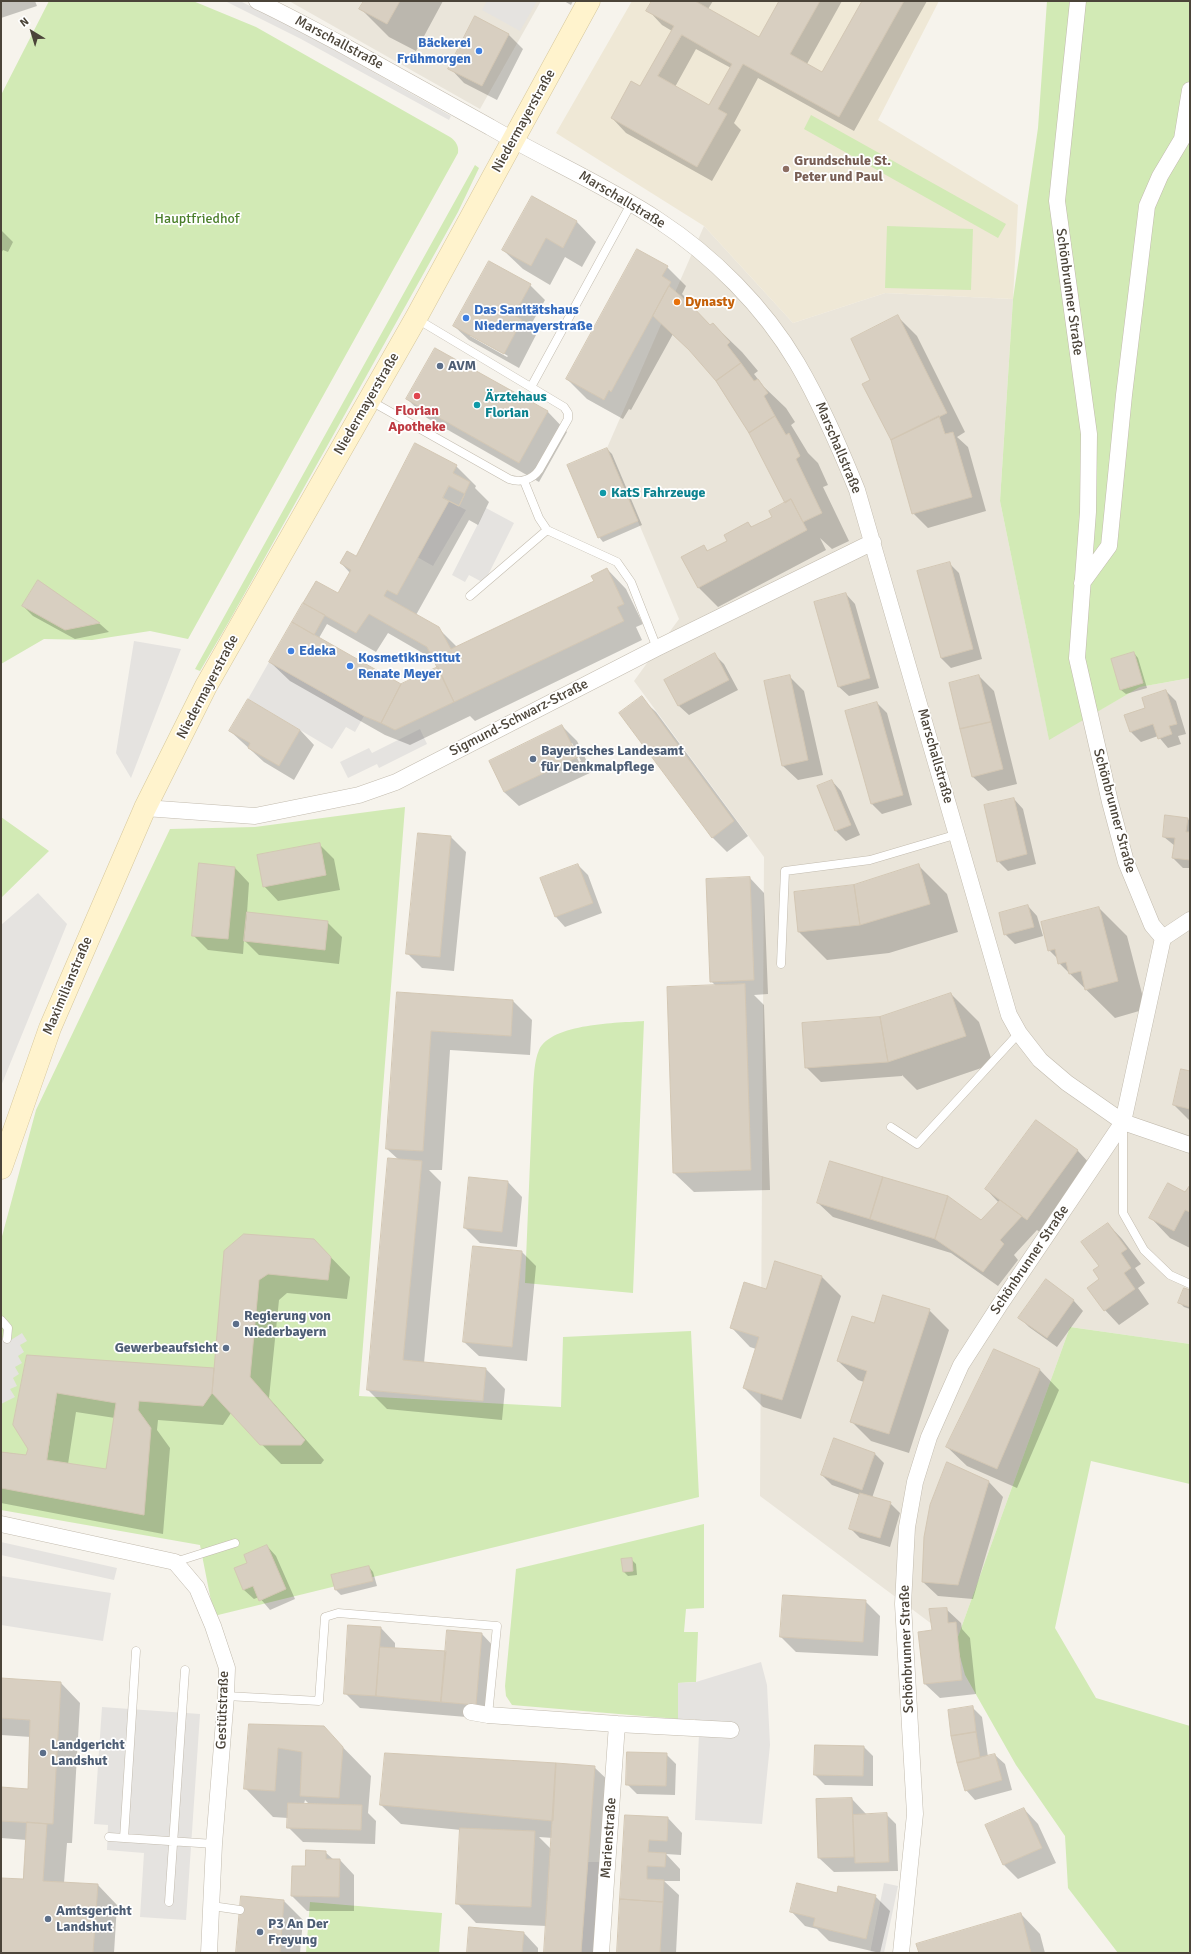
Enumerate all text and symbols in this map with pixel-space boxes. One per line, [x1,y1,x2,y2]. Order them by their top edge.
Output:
north arrow [12,12,52,52]
street label: Marschallstraße [292,13,386,73]
text: N [17,15,31,30]
place label: Bäckerei Frühmorgen [397,35,471,68]
marker: Bäckerei Frühmorgen [474,46,484,56]
street label: Niedermayerstraße [489,66,559,176]
place label: Grundschule St. Peter und Paul [794,153,891,186]
marker: Grundschule St. Peter und Paul [781,164,791,174]
street label: Marschallstraße [576,168,668,232]
park label: Hauptfriedhof [155,211,239,227]
street label: Schönbrunner Straße [1052,227,1086,357]
place label: Dynasty [685,294,735,310]
marker: Dynasty [672,297,682,307]
place label: Das Sanitätshaus Niedermayerstraße [474,302,593,334]
marker: Das Sanitätshaus Niedermayerstraße [461,313,471,323]
street label: Niedermayerstraße [331,350,403,458]
place label: AVM [448,358,476,374]
marker: AVM [435,361,445,371]
place label: Ärztehaus Florian [485,389,547,422]
marker: Florian Apotheke [412,391,422,401]
marker: Ärztehaus Florian [472,400,482,410]
street label: Marschallstraße [811,400,865,496]
place label: Florian Apotheke [388,403,446,436]
place label: KatS Fahrzeuge [611,485,706,501]
marker: KatS Fahrzeuge [598,488,608,498]
street label: Niedermayerstraße [173,632,243,742]
place label: Edeka [299,643,336,659]
marker: Edeka [286,646,296,656]
place label: Kosmetikinstitut Renate Meyer [358,650,461,682]
marker: Kosmetikinstitut Renate Meyer [345,661,355,671]
street label: Sigmund-Schwarz-Straße [447,676,591,760]
street label: Marschallstraße [913,707,957,805]
place label: Bayerisches Landesamt für Denkmalpflege [541,743,684,776]
street label: Schönbrunner Straße [1089,747,1139,875]
marker: Bayerisches Landesamt für Denkmalpflege [528,754,538,764]
street label: Maximilianstraße [40,934,96,1038]
street label: Schönbrunner Straße [987,1202,1073,1318]
place label: Regierung von Niederbayern [244,1308,331,1340]
marker: Regierung von Niederbayern [231,1319,241,1329]
place label: Gewerbeaufsicht [115,1340,218,1356]
marker: Gewerbeaufsicht [221,1343,231,1353]
street label: Schönbrunner Straße [896,1585,918,1713]
street label: Gestütstraße [213,1670,233,1750]
place label: Landgericht Landshut [51,1737,125,1770]
marker: Landgericht Landshut [38,1748,48,1758]
street label: Marienstraße [598,1797,620,1879]
place label: Amtsgericht Landshut [56,1903,132,1936]
marker: Amtsgericht Landshut [43,1914,53,1924]
place label: P3 An Der Freyung [268,1916,328,1948]
marker: P3 An Der Freyung [255,1927,265,1937]

